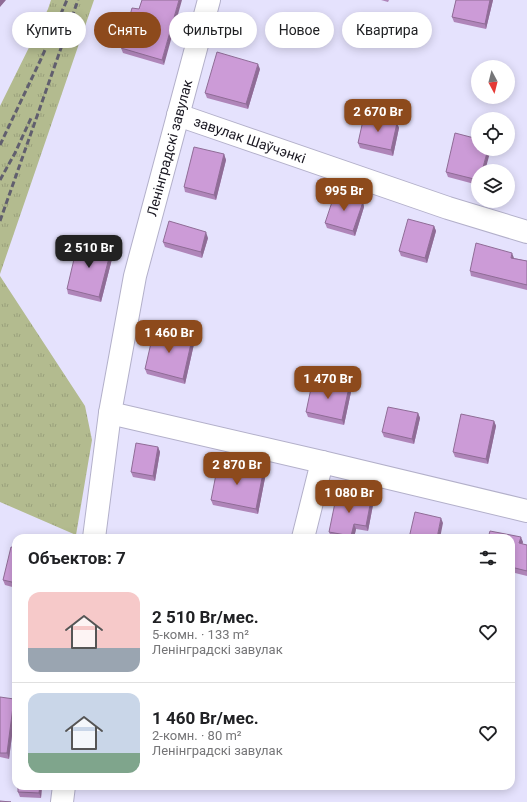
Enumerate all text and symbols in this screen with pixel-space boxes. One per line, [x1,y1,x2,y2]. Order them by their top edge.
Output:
chip: Купить [12,12,86,48]
chip: Снять [94,12,161,48]
chip: Фильтры [169,12,257,48]
chip: Новое [265,12,334,48]
chip: Квартира [342,12,432,48]
north arrow [471,60,515,104]
map controls [471,60,515,208]
street label: Ленінградскі завулак [143,77,195,218]
pin: 2 670 Br [337,99,419,133]
text: 2 670 Br [353,104,403,119]
button: locate [471,112,515,156]
street label: завулак Шаўчэнкі [192,113,308,166]
button: layers [471,164,515,208]
pin: 995 Br [311,178,377,212]
text: 995 Br [325,183,363,198]
pin: 2 510 Br [48,235,130,269]
text: 2 510 Br [64,240,114,255]
pin: 1 460 Br [128,320,210,354]
text: 1 460 Br [144,325,194,340]
pin: 1 470 Br [287,366,369,400]
text: 1 470 Br [303,371,353,386]
pin: 2 870 Br [196,452,278,486]
text: 2 870 Br [212,457,262,472]
pin: 1 080 Br [308,480,390,514]
text: 1 080 Br [324,485,374,500]
icon: filters [477,547,499,569]
text: Объектов: 7 [28,548,126,568]
text: 2 510 Br/мес. [152,607,259,627]
icon: home [60,608,108,656]
icon: heart [477,621,499,643]
text: 5-комн. · 133 m² [152,627,249,642]
text: Ленінградскі завулак [152,642,283,657]
text: 1 460 Br/мес. [152,708,259,728]
icon: home [60,709,108,757]
icon: heart [477,722,499,744]
text: 2-комн. · 80 m² [152,728,242,743]
text: Ленінградскі завулак [152,743,283,758]

